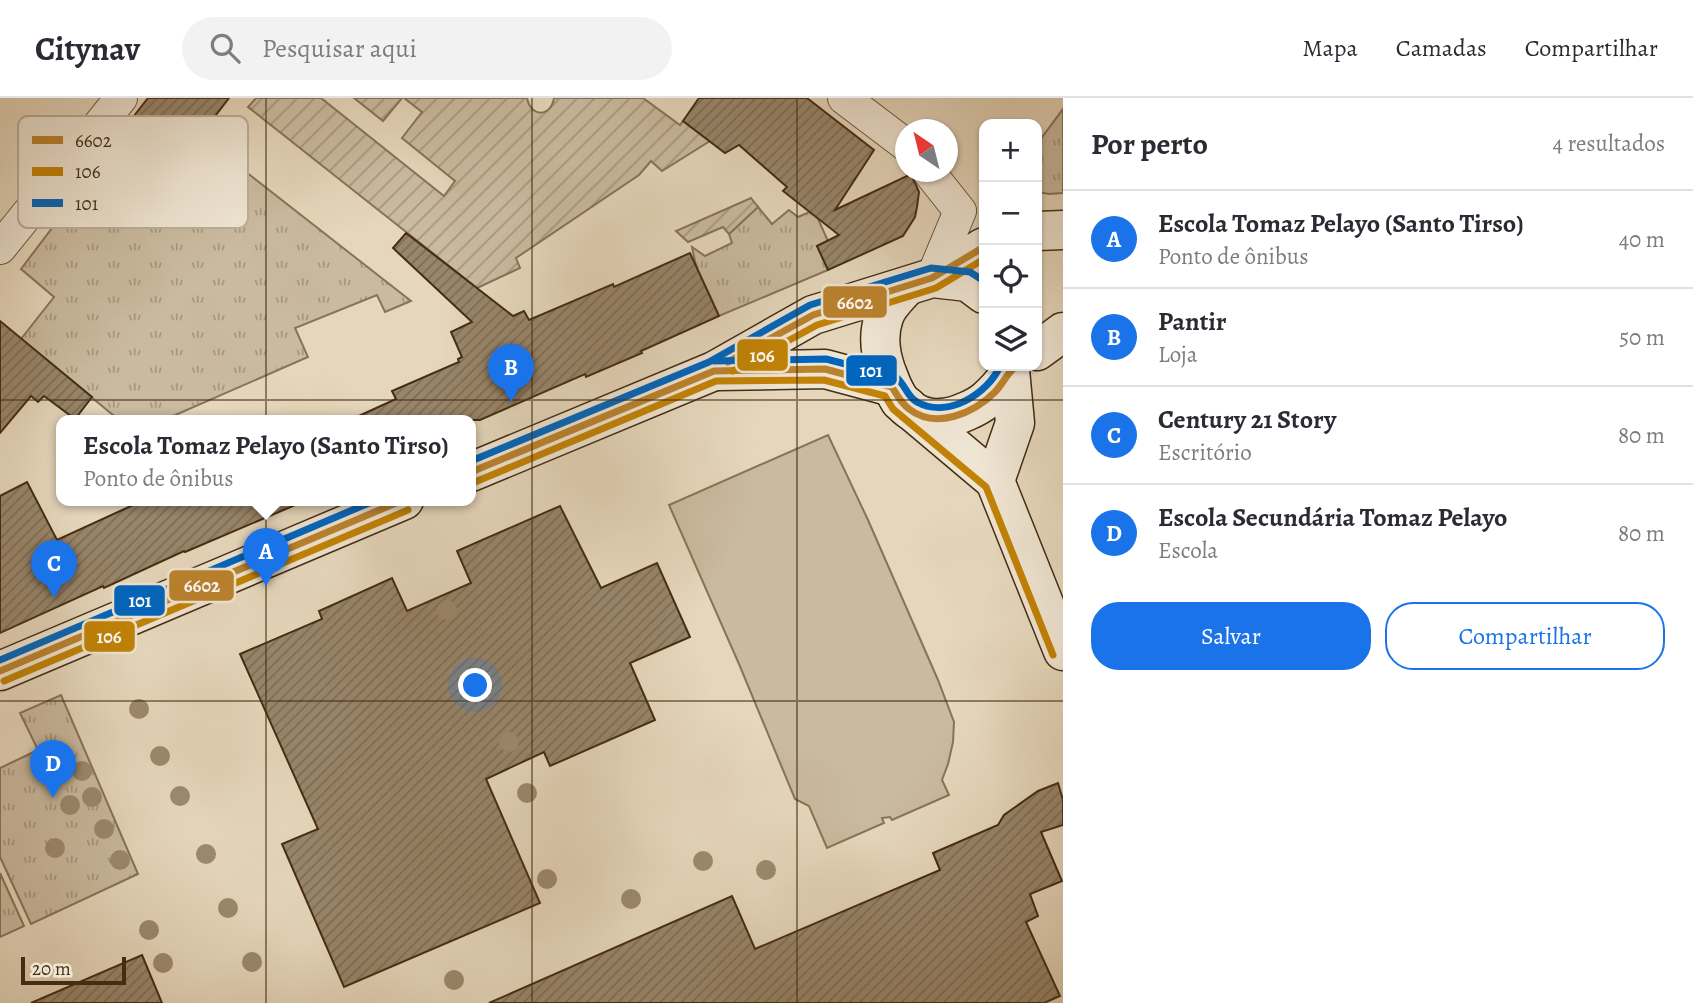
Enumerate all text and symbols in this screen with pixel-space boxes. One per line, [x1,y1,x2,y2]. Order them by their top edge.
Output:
search box [182,17,672,80]
text: Citynav [35,26,140,71]
icon: search [206,29,244,67]
text: Pesquisar aqui [262,31,417,66]
text: Mapa [1303,32,1358,64]
text: Camadas [1396,32,1487,64]
text: Compartilhar [1525,32,1658,64]
legend [18,116,248,228]
north arrow [895,119,958,182]
map controls [979,119,1042,371]
button: + [979,119,1042,182]
text: Por perto [1091,124,1208,164]
text: 6602 [75,128,112,154]
text: 4 resultados [1552,128,1665,159]
text: 106 [75,159,101,185]
button: − [979,182,1042,245]
text: 101 [75,191,99,217]
text: Escola Tomaz Pelayo (Santo Tirso) [1158,206,1524,241]
text: A [1107,224,1121,255]
text: 40 m [1619,224,1665,255]
text: Ponto de ônibus [1158,241,1308,272]
button: locate [979,245,1042,308]
line badge: 6602 [822,285,888,319]
text: 6602 [837,290,873,316]
text: Pantir [1158,304,1227,339]
button: layers [979,308,1042,371]
text: B [1107,322,1121,353]
text: 50 m [1619,322,1665,353]
line badge: 106 [736,338,789,372]
text: Loja [1158,339,1198,370]
text: 106 [749,343,775,369]
pin: B [488,344,534,402]
line badge: 101 [845,354,898,387]
text: 101 [859,358,883,384]
text: Century 21 Story [1158,402,1336,437]
popup [56,415,476,506]
text: C [1107,420,1121,451]
text: 80 m [1618,420,1665,451]
text: Escola Tomaz Pelayo (Santo Tirso) [83,428,449,463]
text: Escritório [1158,437,1252,468]
text: Ponto de ônibus [83,463,234,494]
text: Escola Secundária Tomaz Pelayo [1158,500,1508,535]
text: D [1106,518,1122,549]
text: 80 m [1618,518,1665,549]
pin: A [243,528,289,586]
text: Escola [1158,535,1218,566]
pin: C [31,540,77,598]
line badge: 6602 [168,569,235,602]
text: 6602 [184,573,220,599]
line badge: 101 [113,584,166,617]
text: 101 [128,588,152,614]
button: Salvar [1091,602,1371,670]
button: Compartilhar [1385,602,1665,670]
line badge: 106 [83,620,136,653]
text: 106 [96,624,122,650]
your location [458,668,492,702]
pin: D [30,740,76,798]
scale bar [21,954,126,986]
text: 20 m [32,956,71,982]

